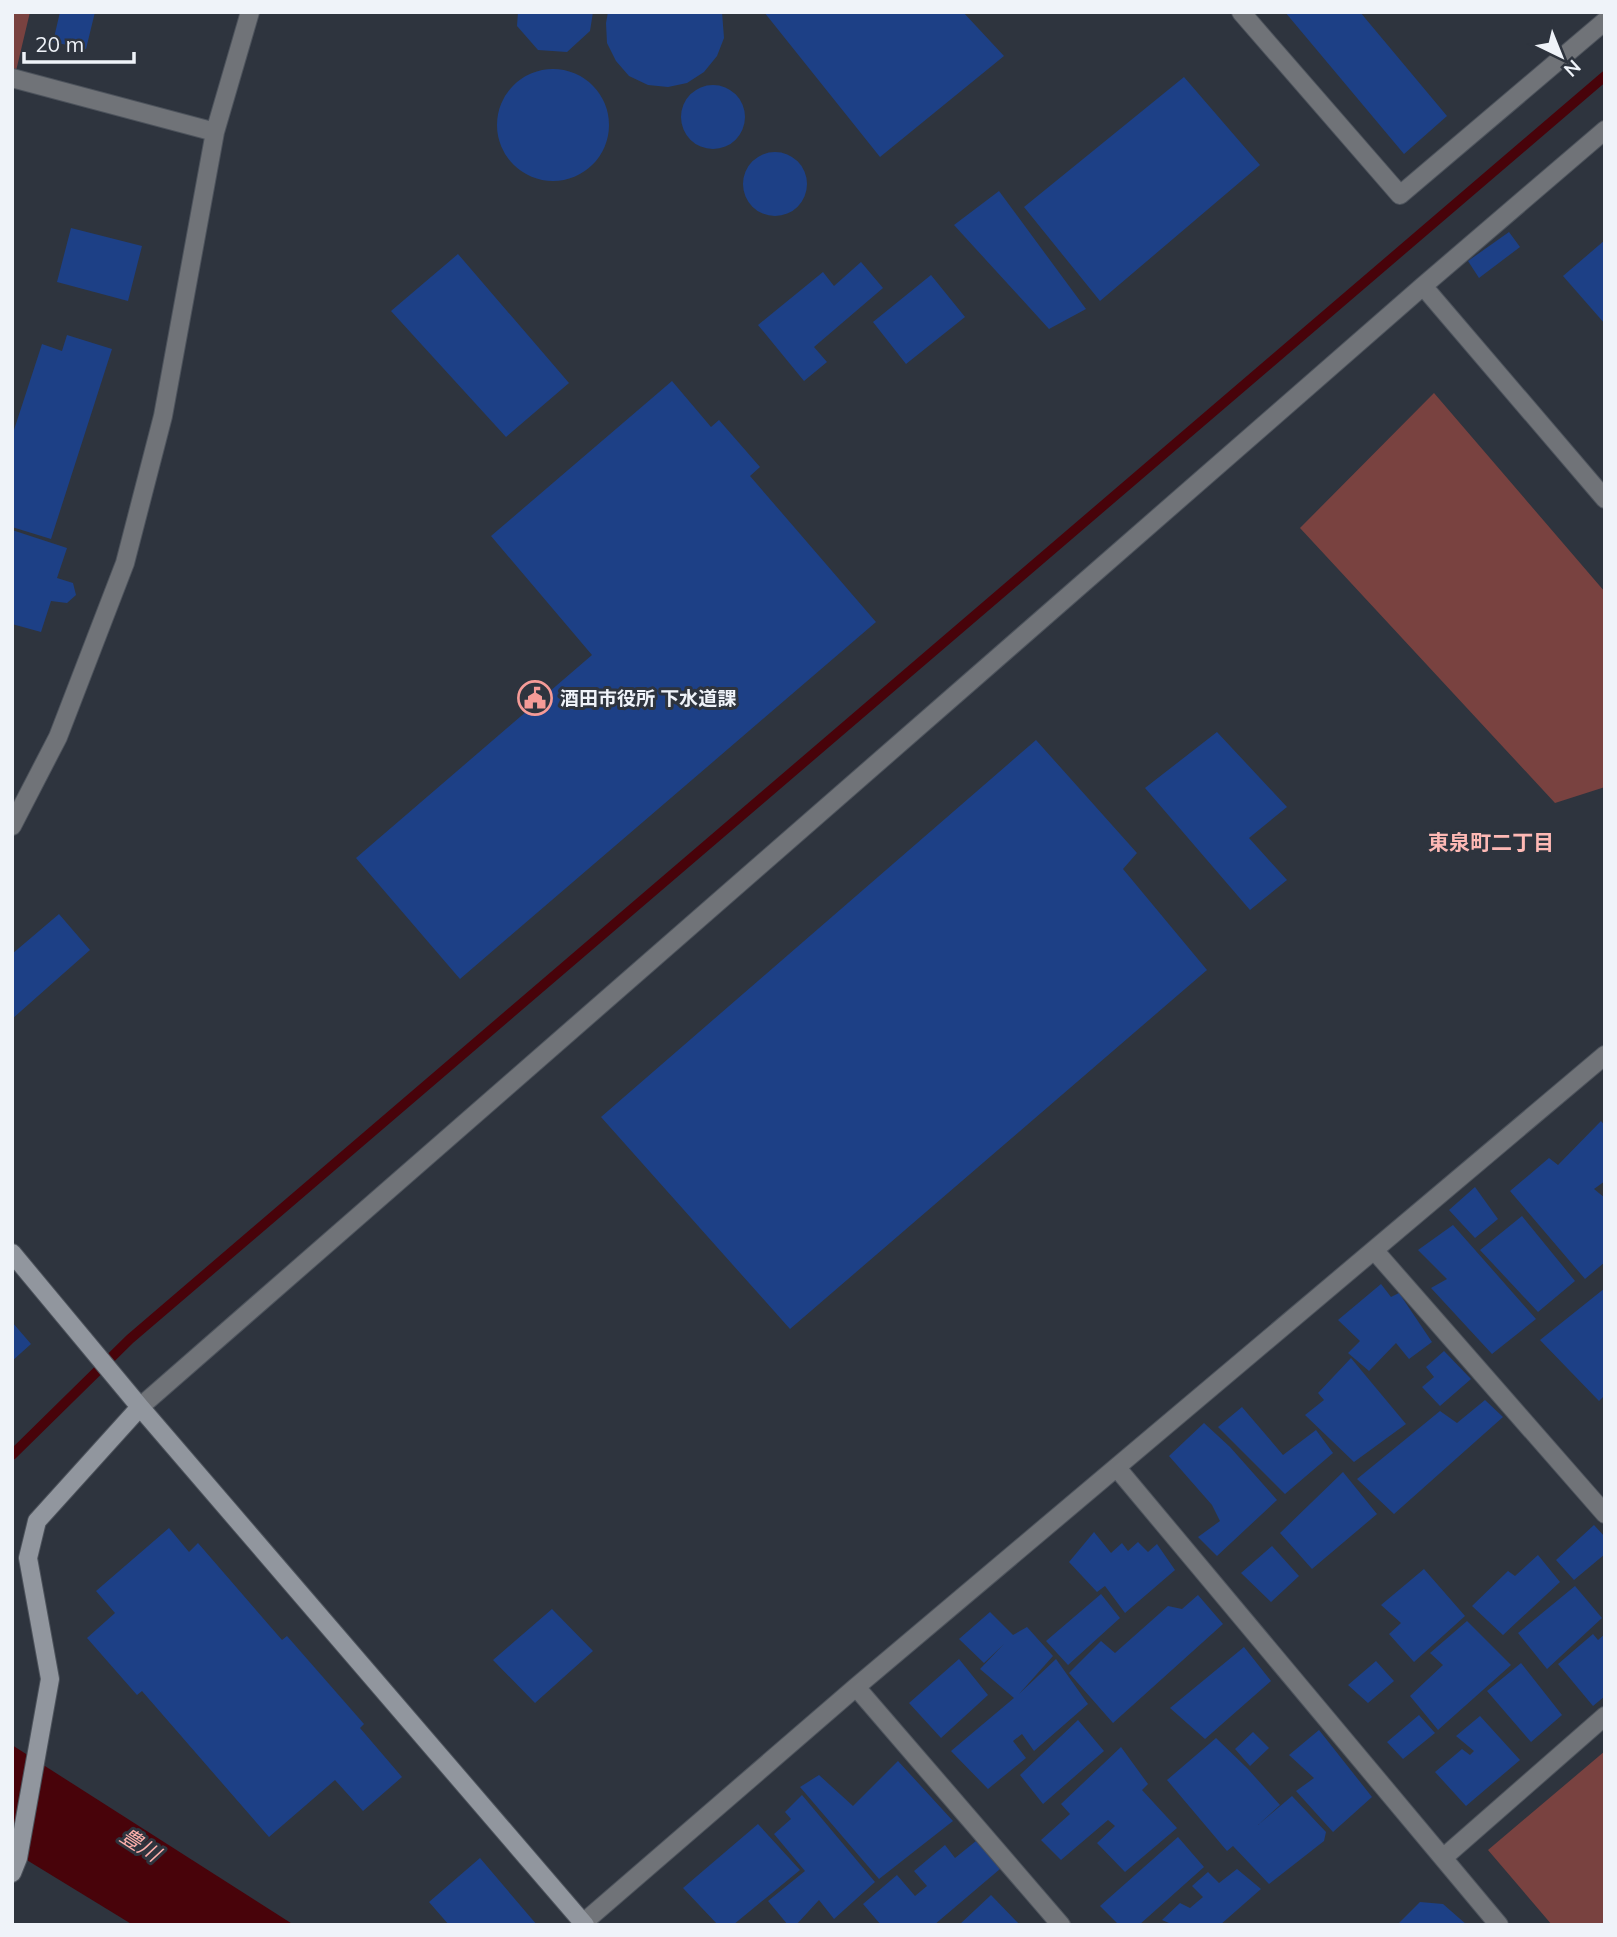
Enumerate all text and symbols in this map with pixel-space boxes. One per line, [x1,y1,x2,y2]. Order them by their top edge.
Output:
scale bar [24,21,135,65]
north arrow [1526,21,1596,91]
text: 20 m [35,31,84,57]
text: N [1559,55,1586,82]
public building icon: 酒田市役所 下水道課 [516,679,554,717]
place label: 酒田市役所 下水道課 [560,686,736,710]
district label: 東泉町二丁目 [1428,829,1554,855]
water label: 豊川 [116,1822,167,1868]

